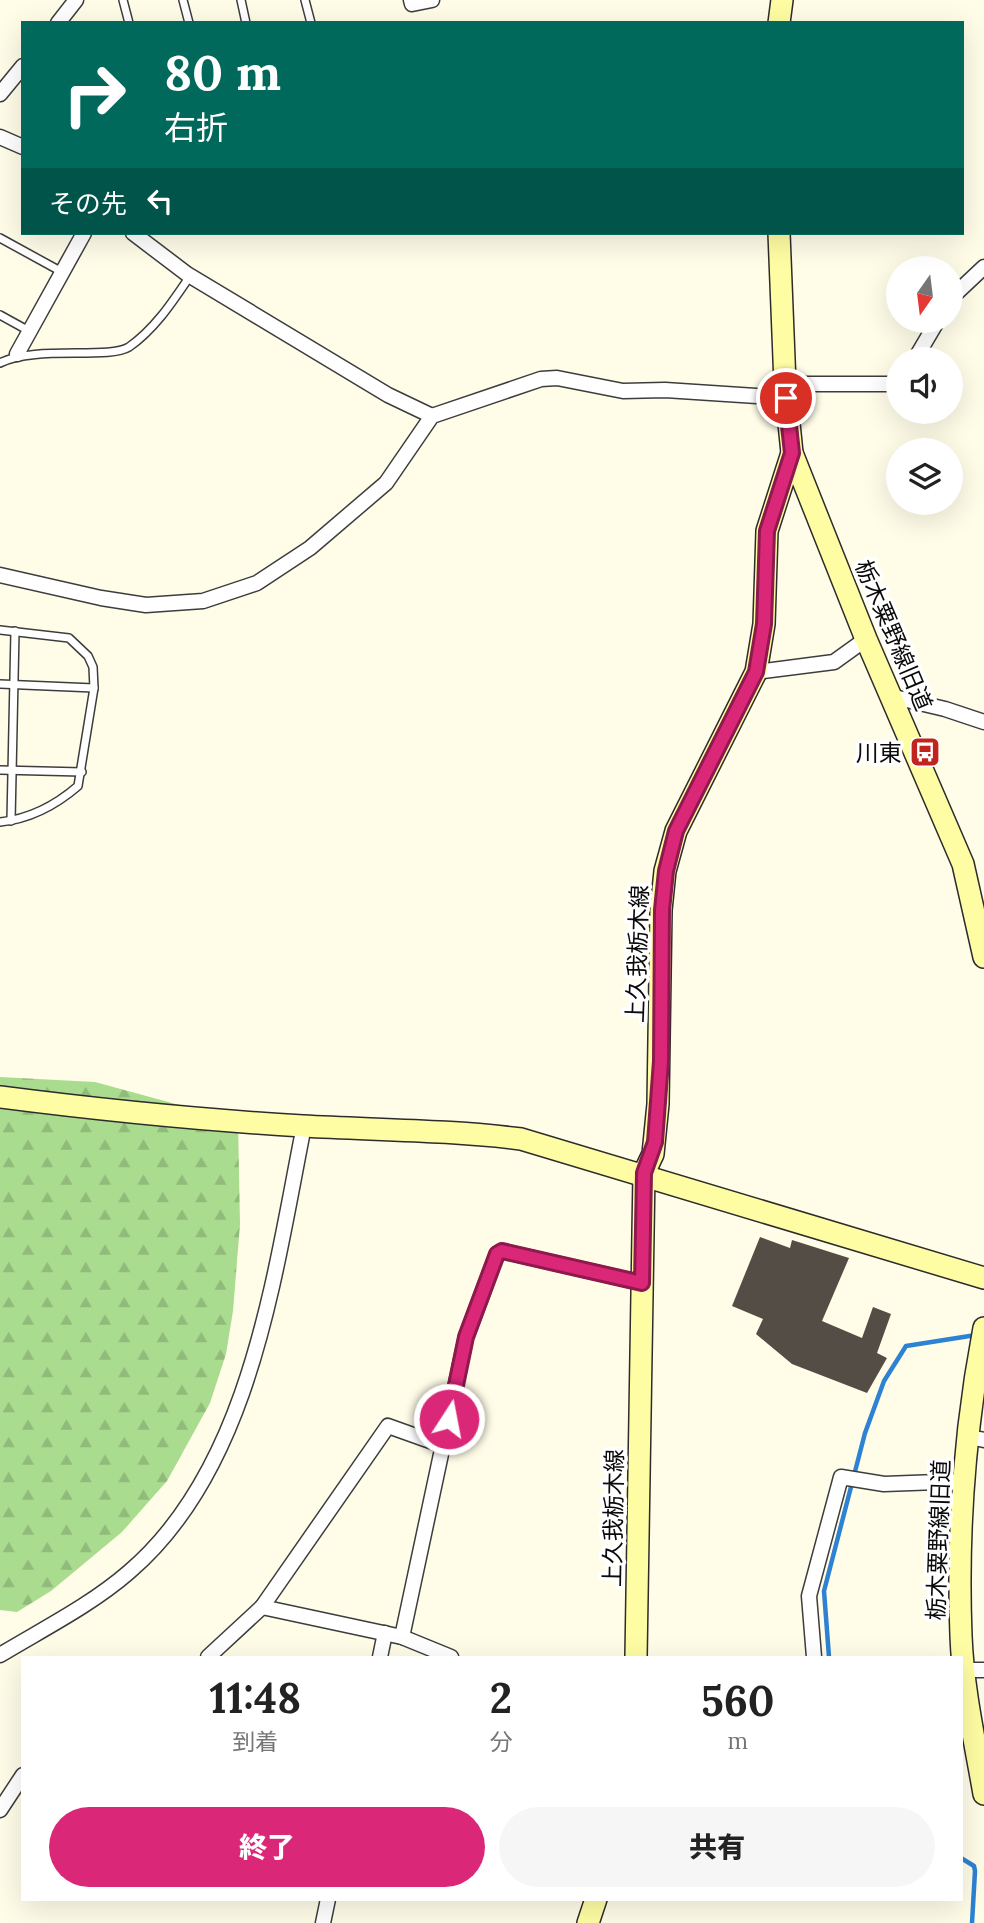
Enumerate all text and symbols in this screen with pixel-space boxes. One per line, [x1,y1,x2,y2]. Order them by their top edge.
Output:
text: 80 m [164,41,281,103]
icon: right [49,49,140,140]
text: 右折 [164,107,228,148]
icon: left [141,182,179,220]
text: その先 [49,187,127,220]
north arrow [886,256,962,332]
map controls [886,256,963,515]
button: sound [886,347,963,424]
pin [756,368,816,428]
icon: arrive [767,379,805,417]
button: layers [886,438,963,515]
street label: 栃木粟野線旧道 [849,555,939,715]
bus stop icon: 川東 [908,735,942,769]
place label: 川東 [856,738,902,767]
street label: 上久我栃木線 [620,885,654,1023]
position arrow [412,1382,486,1456]
street label: 上久我栃木線 [597,1449,629,1587]
street label: 栃木粟野線旧道 [921,1459,955,1621]
text: 11:48 [209,1671,301,1725]
text: 2 [490,1671,512,1725]
text: 560 [701,1674,775,1728]
text: m [727,1726,748,1755]
text: 到着 [232,1727,278,1756]
text: 分 [490,1727,513,1756]
button: 終了 [49,1807,485,1887]
button: 共有 [499,1807,935,1887]

